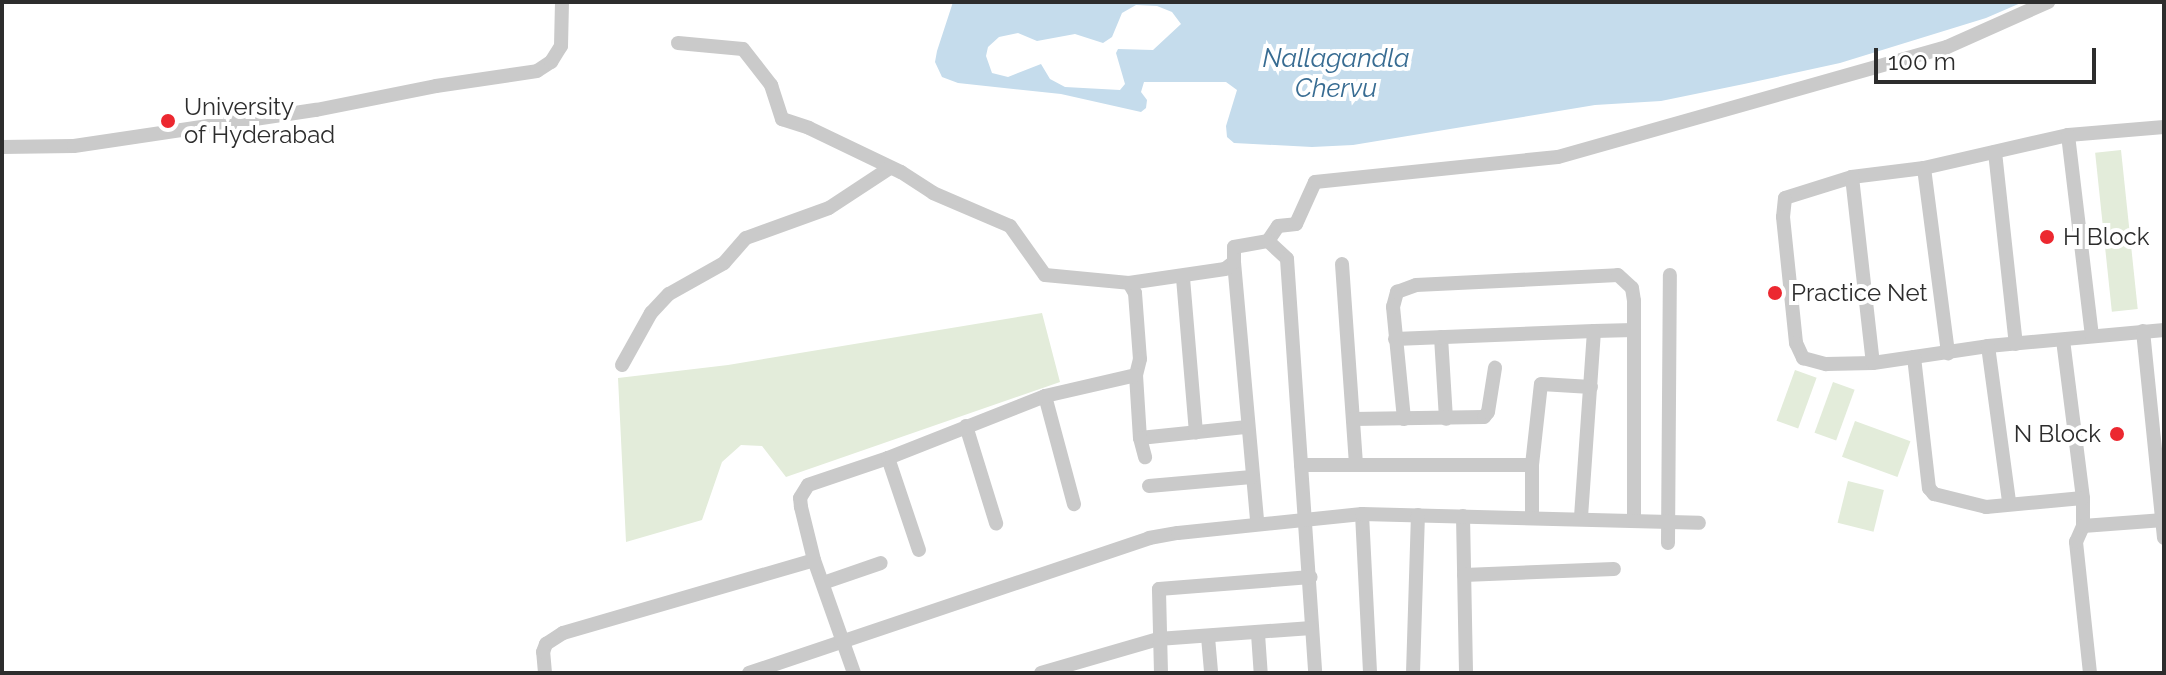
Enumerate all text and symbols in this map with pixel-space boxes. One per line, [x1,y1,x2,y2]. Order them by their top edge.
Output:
scale bar [1878,32,2100,82]
water label: Nallagandla Chervu [1262,43,1410,104]
text: 100 m [1888,47,1956,76]
place label: University of Hyderabad [184,93,336,149]
marker: University of Hyderabad [159,112,177,130]
place label: H Block [2063,223,2150,251]
marker: H Block [2038,228,2056,246]
place label: Practice Net [1791,279,1927,307]
marker: Practice Net [1766,284,1784,302]
place label: N Block [2014,420,2101,448]
marker: N Block [2108,425,2126,443]

